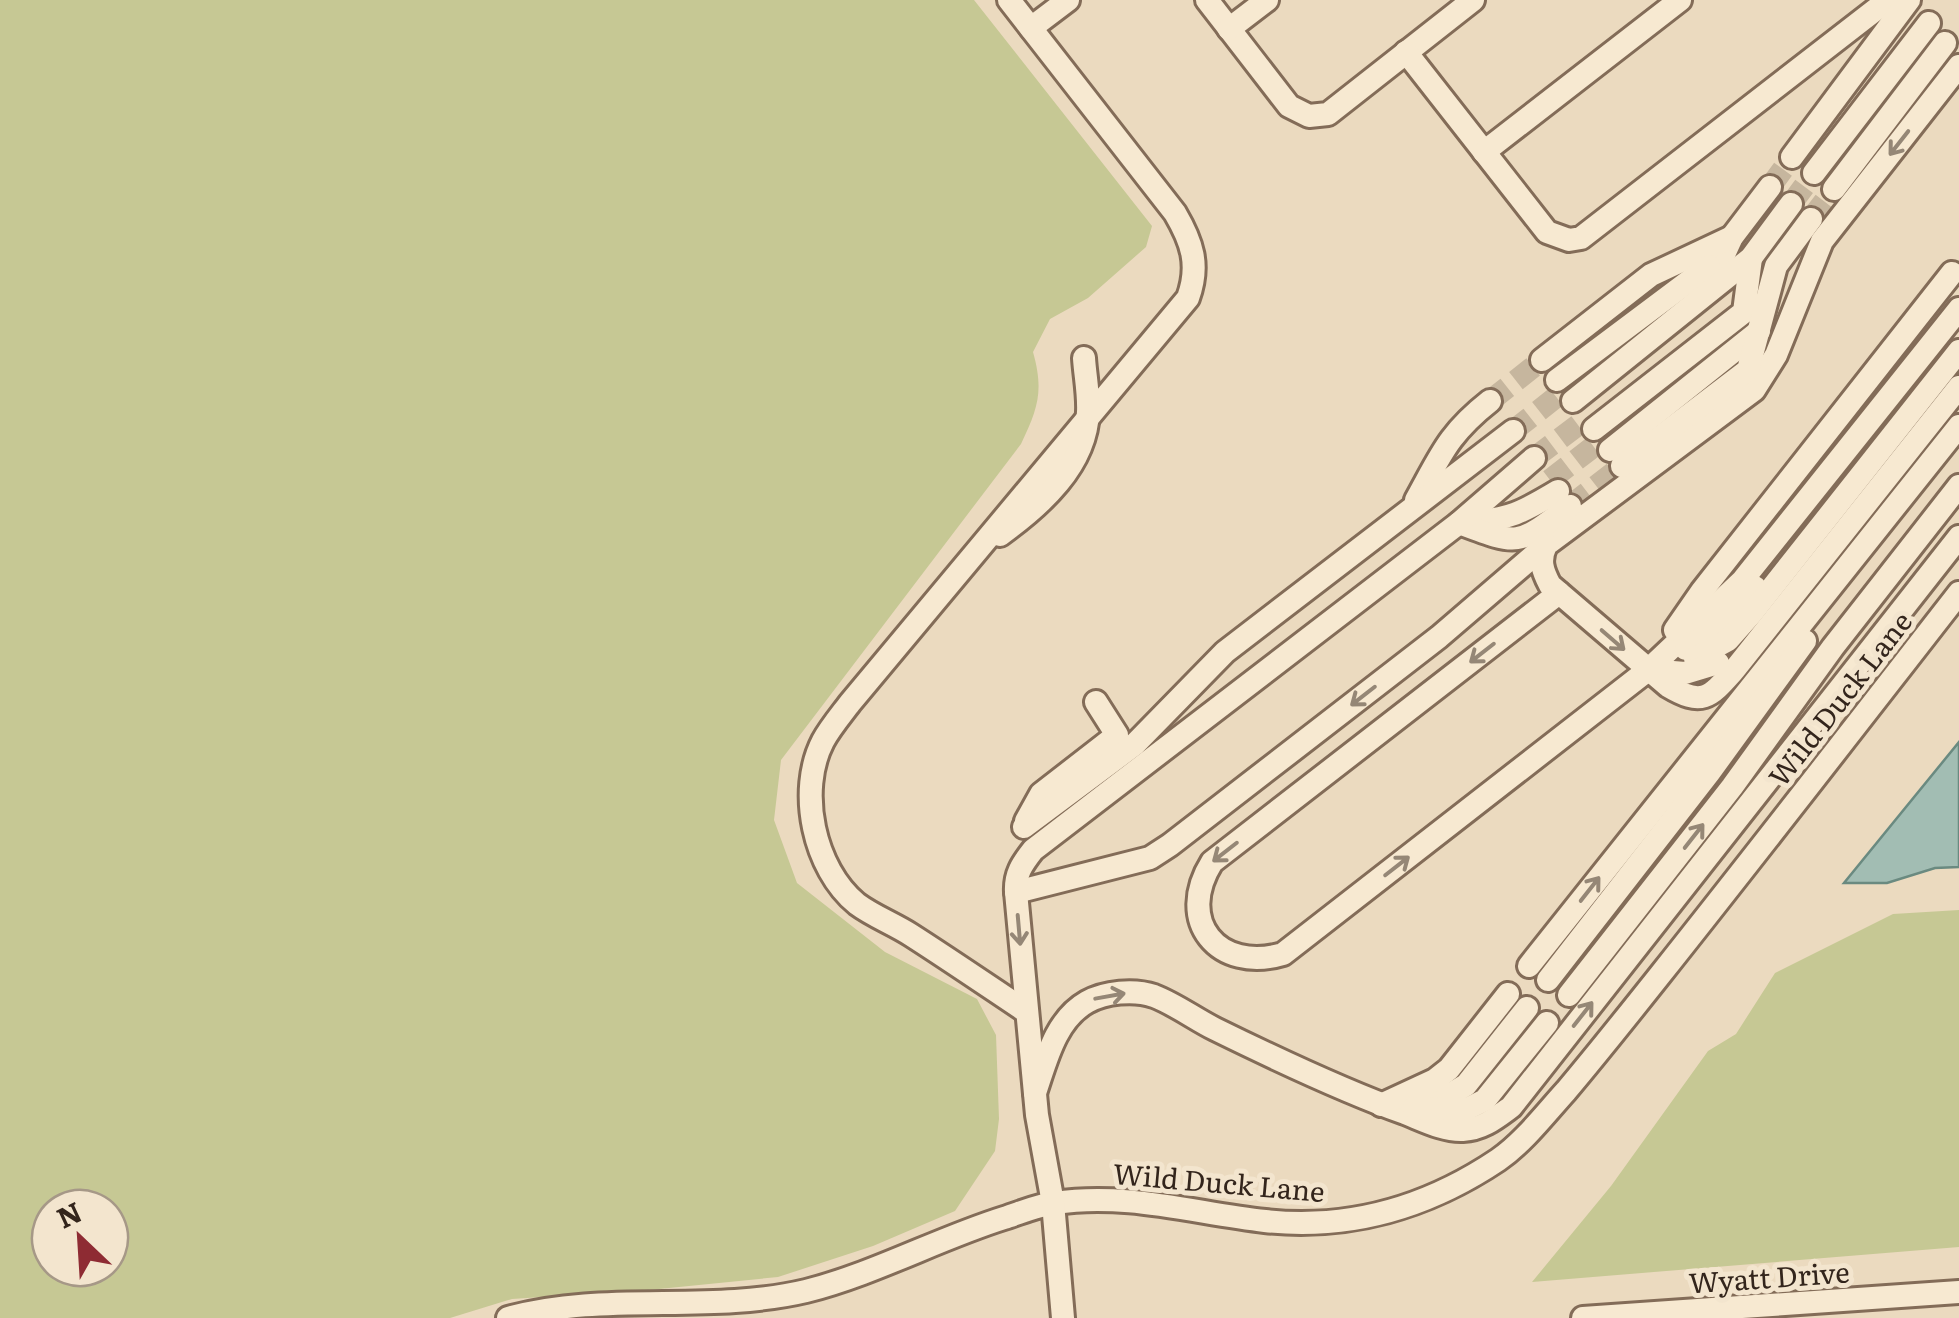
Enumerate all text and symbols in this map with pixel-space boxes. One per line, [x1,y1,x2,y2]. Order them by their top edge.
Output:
one-way arrow [1888,130,1910,156]
street label: Wild Duck Lane [1757,601,1921,795]
one-way arrow [1600,628,1625,651]
one-way arrow [1469,642,1496,663]
one-way arrow [1350,685,1377,706]
one-way arrow [1683,823,1704,850]
one-way arrow [1212,841,1239,862]
one-way arrow [1384,855,1410,877]
one-way arrow [1579,876,1600,903]
one-way arrow [1010,913,1029,945]
one-way arrow [1093,986,1126,1005]
one-way arrow [1572,1001,1593,1028]
street label: Wild Duck Lane [1111,1151,1327,1211]
north arrow [30,1188,130,1288]
text: N [49,1190,88,1238]
street label: Wyatt Drive [1687,1249,1851,1303]

